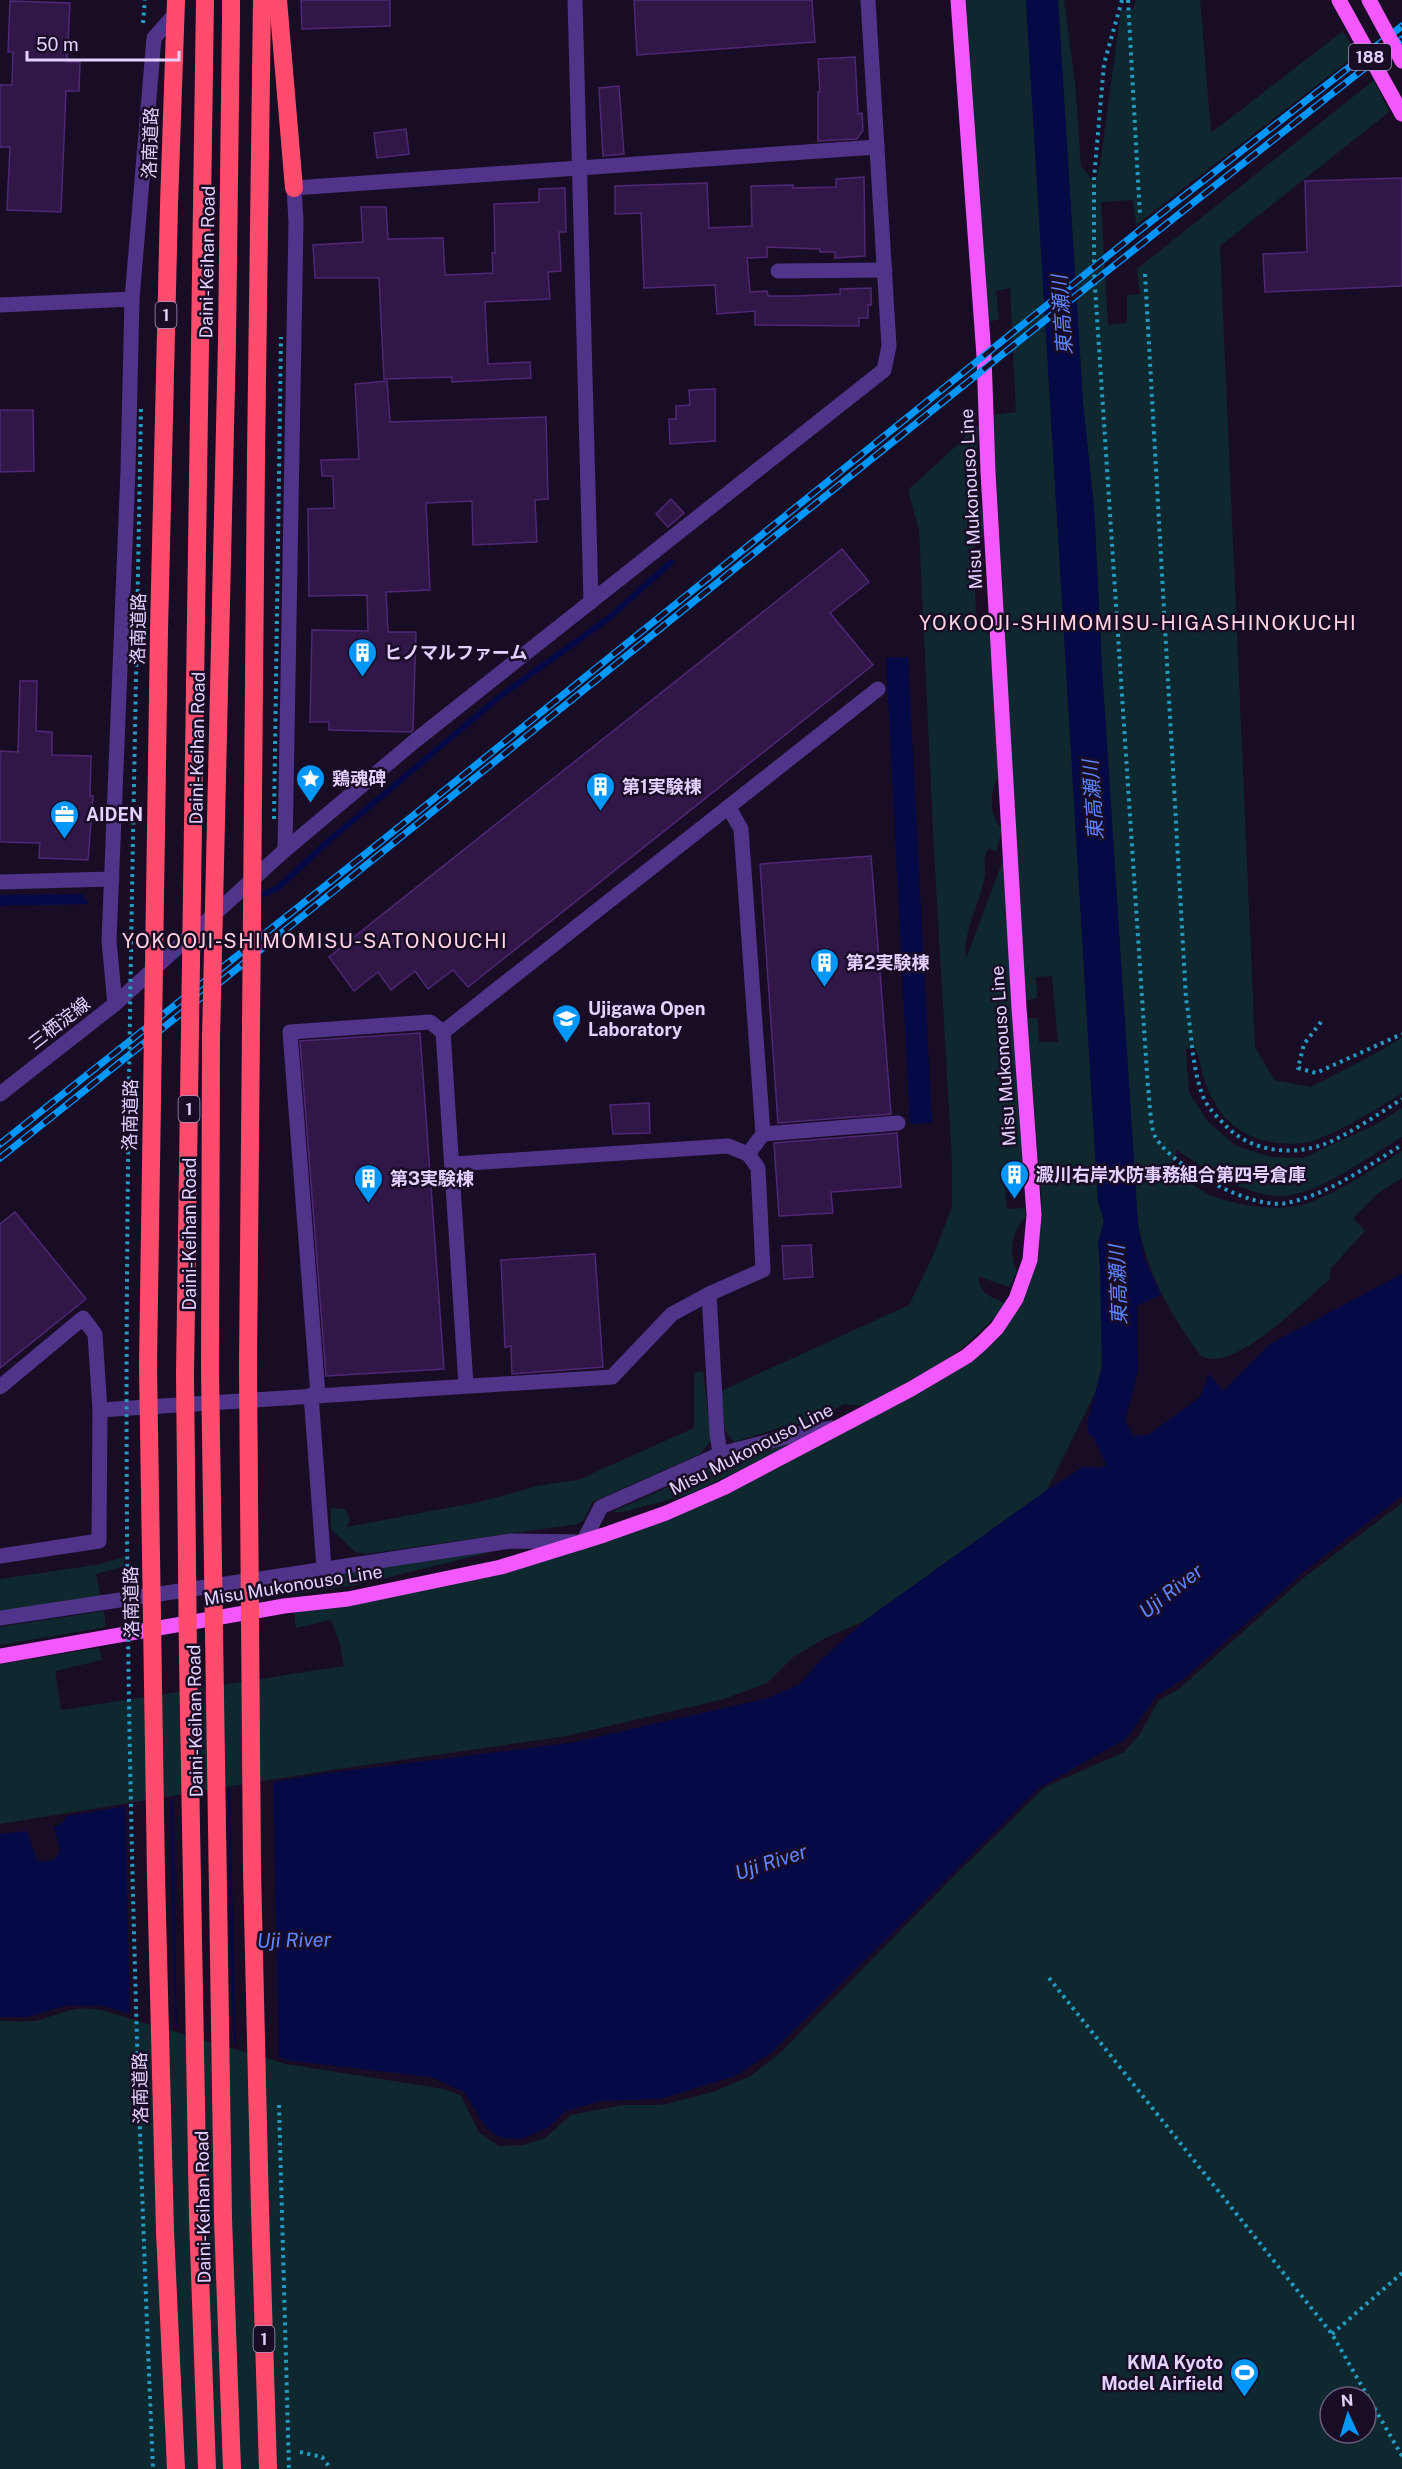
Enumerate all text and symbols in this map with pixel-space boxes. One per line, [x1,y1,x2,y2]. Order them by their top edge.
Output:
scale bar [27,24,178,62]
text: 50 m [36,34,79,55]
road number: 188 [1349,44,1391,70]
street label: 洛南道路 [138,107,162,179]
street label: Daini-Keihan Road [195,185,219,339]
water label: 東高瀬川 [1047,272,1077,356]
road number: 1 [156,302,176,328]
street label: Misu Mukonouso Line [956,408,986,590]
street label: 洛南道路 [127,593,149,665]
district label: YOKOOJI-SHIMOMISU-HIGASHINOKUCHI [919,611,1357,635]
building icon: ヒノマルファーム [347,636,379,678]
place label: ヒノマルファーム [384,642,527,663]
street label: Daini-Keihan Road [185,671,209,825]
water label: 東高瀬川 [1078,757,1108,841]
place icon: 鶏魂碑 [295,762,327,804]
place label: 鶏魂碑 [332,768,386,789]
building icon: 第1実験棟 [585,770,617,812]
place label: 第1実験棟 [622,776,702,797]
office icon: AIDEN [49,798,81,840]
place label: AIDEN [86,804,143,825]
district label: YOKOOJI-SHIMOMISU-SATONOUCHI [122,929,508,953]
building icon: 第2実験棟 [809,946,841,988]
place label: 第2実験棟 [846,952,929,973]
street label: Misu Mukonouso Line [986,965,1020,1147]
street label: 三栖淀線 [24,993,94,1053]
place label: Ujigawa Open Laboratory [588,998,705,1040]
school or university icon: Ujigawa Open Laboratory [551,1002,583,1044]
street label: 洛南道路 [119,1079,141,1151]
road number: 1 [178,1096,200,1122]
street label: Daini-Keihan Road [179,1158,200,1310]
building icon: 澱川右岸水防事務組合第四号倉庫 [999,1158,1031,1200]
building icon: 第3実験棟 [353,1162,385,1204]
place label: 澱川右岸水防事務組合第四号倉庫 [1036,1164,1306,1185]
place label: 第3実験棟 [390,1168,474,1189]
water label: 東高瀬川 [1105,1243,1131,1325]
street label: Misu Mukonouso Line [666,1399,836,1499]
water label: Uji River [1134,1558,1208,1623]
street label: Misu Mukonouso Line [202,1560,384,1610]
street label: 洛南道路 [120,1566,142,1638]
street label: Daini-Keihan Road [183,1644,207,1798]
water label: Uji River [732,1839,810,1885]
water label: Uji River [257,1927,332,1953]
street label: 洛南道路 [129,2052,151,2124]
street label: Daini-Keihan Road [191,2130,215,2284]
road number: 1 [254,2326,274,2352]
place label: KMA Kyoto Model Airfield [1101,2352,1223,2394]
sports icon: KMA Kyoto Model Airfield [1228,2356,1260,2398]
north arrow [1318,2385,1378,2445]
text: N [1340,2391,1354,2410]

